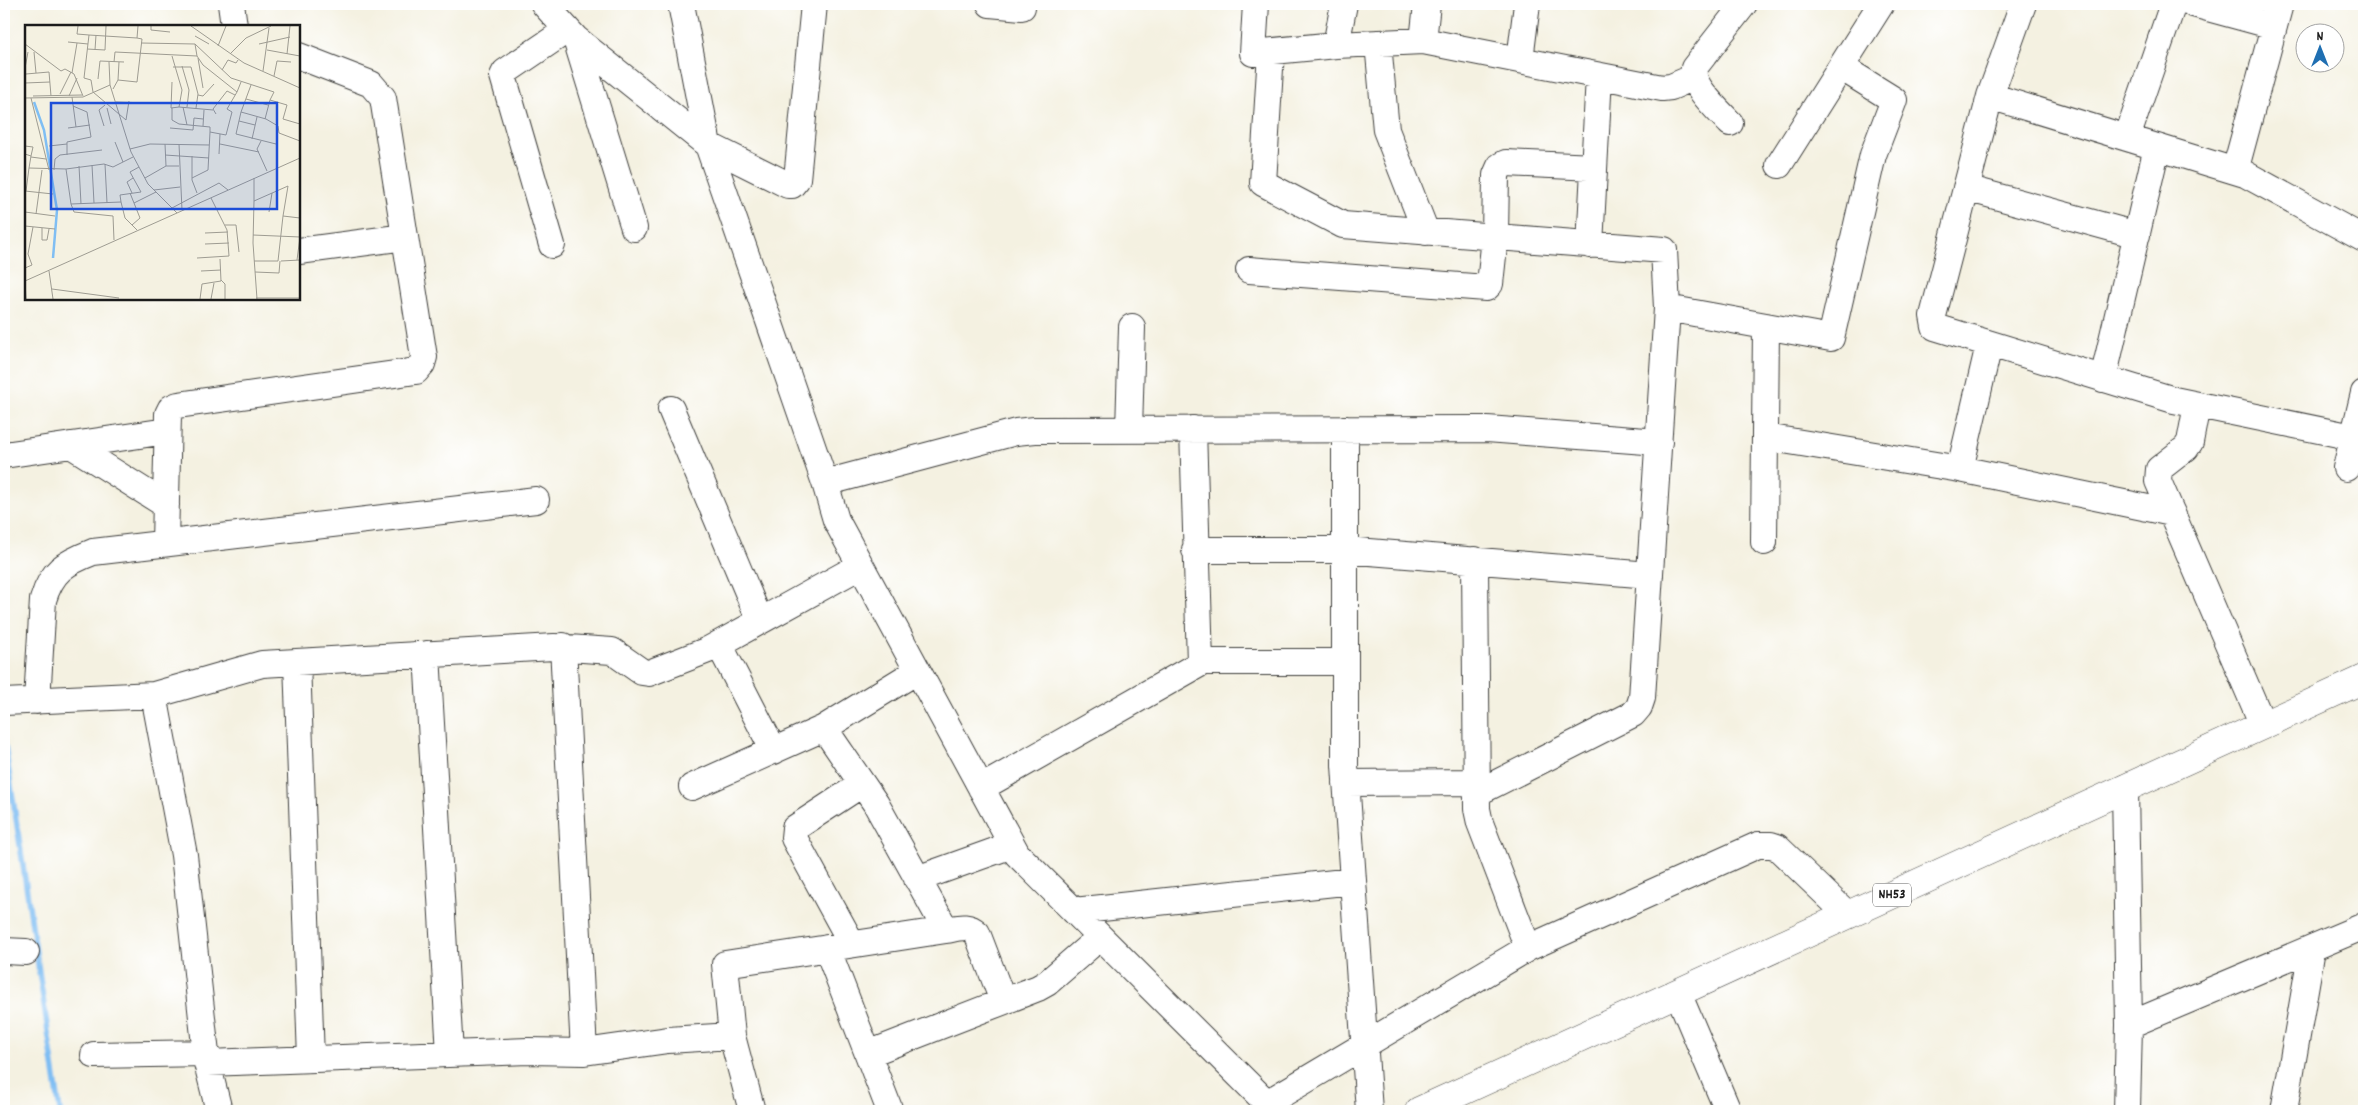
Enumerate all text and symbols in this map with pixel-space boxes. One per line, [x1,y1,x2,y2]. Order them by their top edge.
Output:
north arrow [2296,22,2346,72]
inset map [25,25,300,300]
text: N [2317,27,2324,47]
road number: NH53 [1873,884,1911,906]

